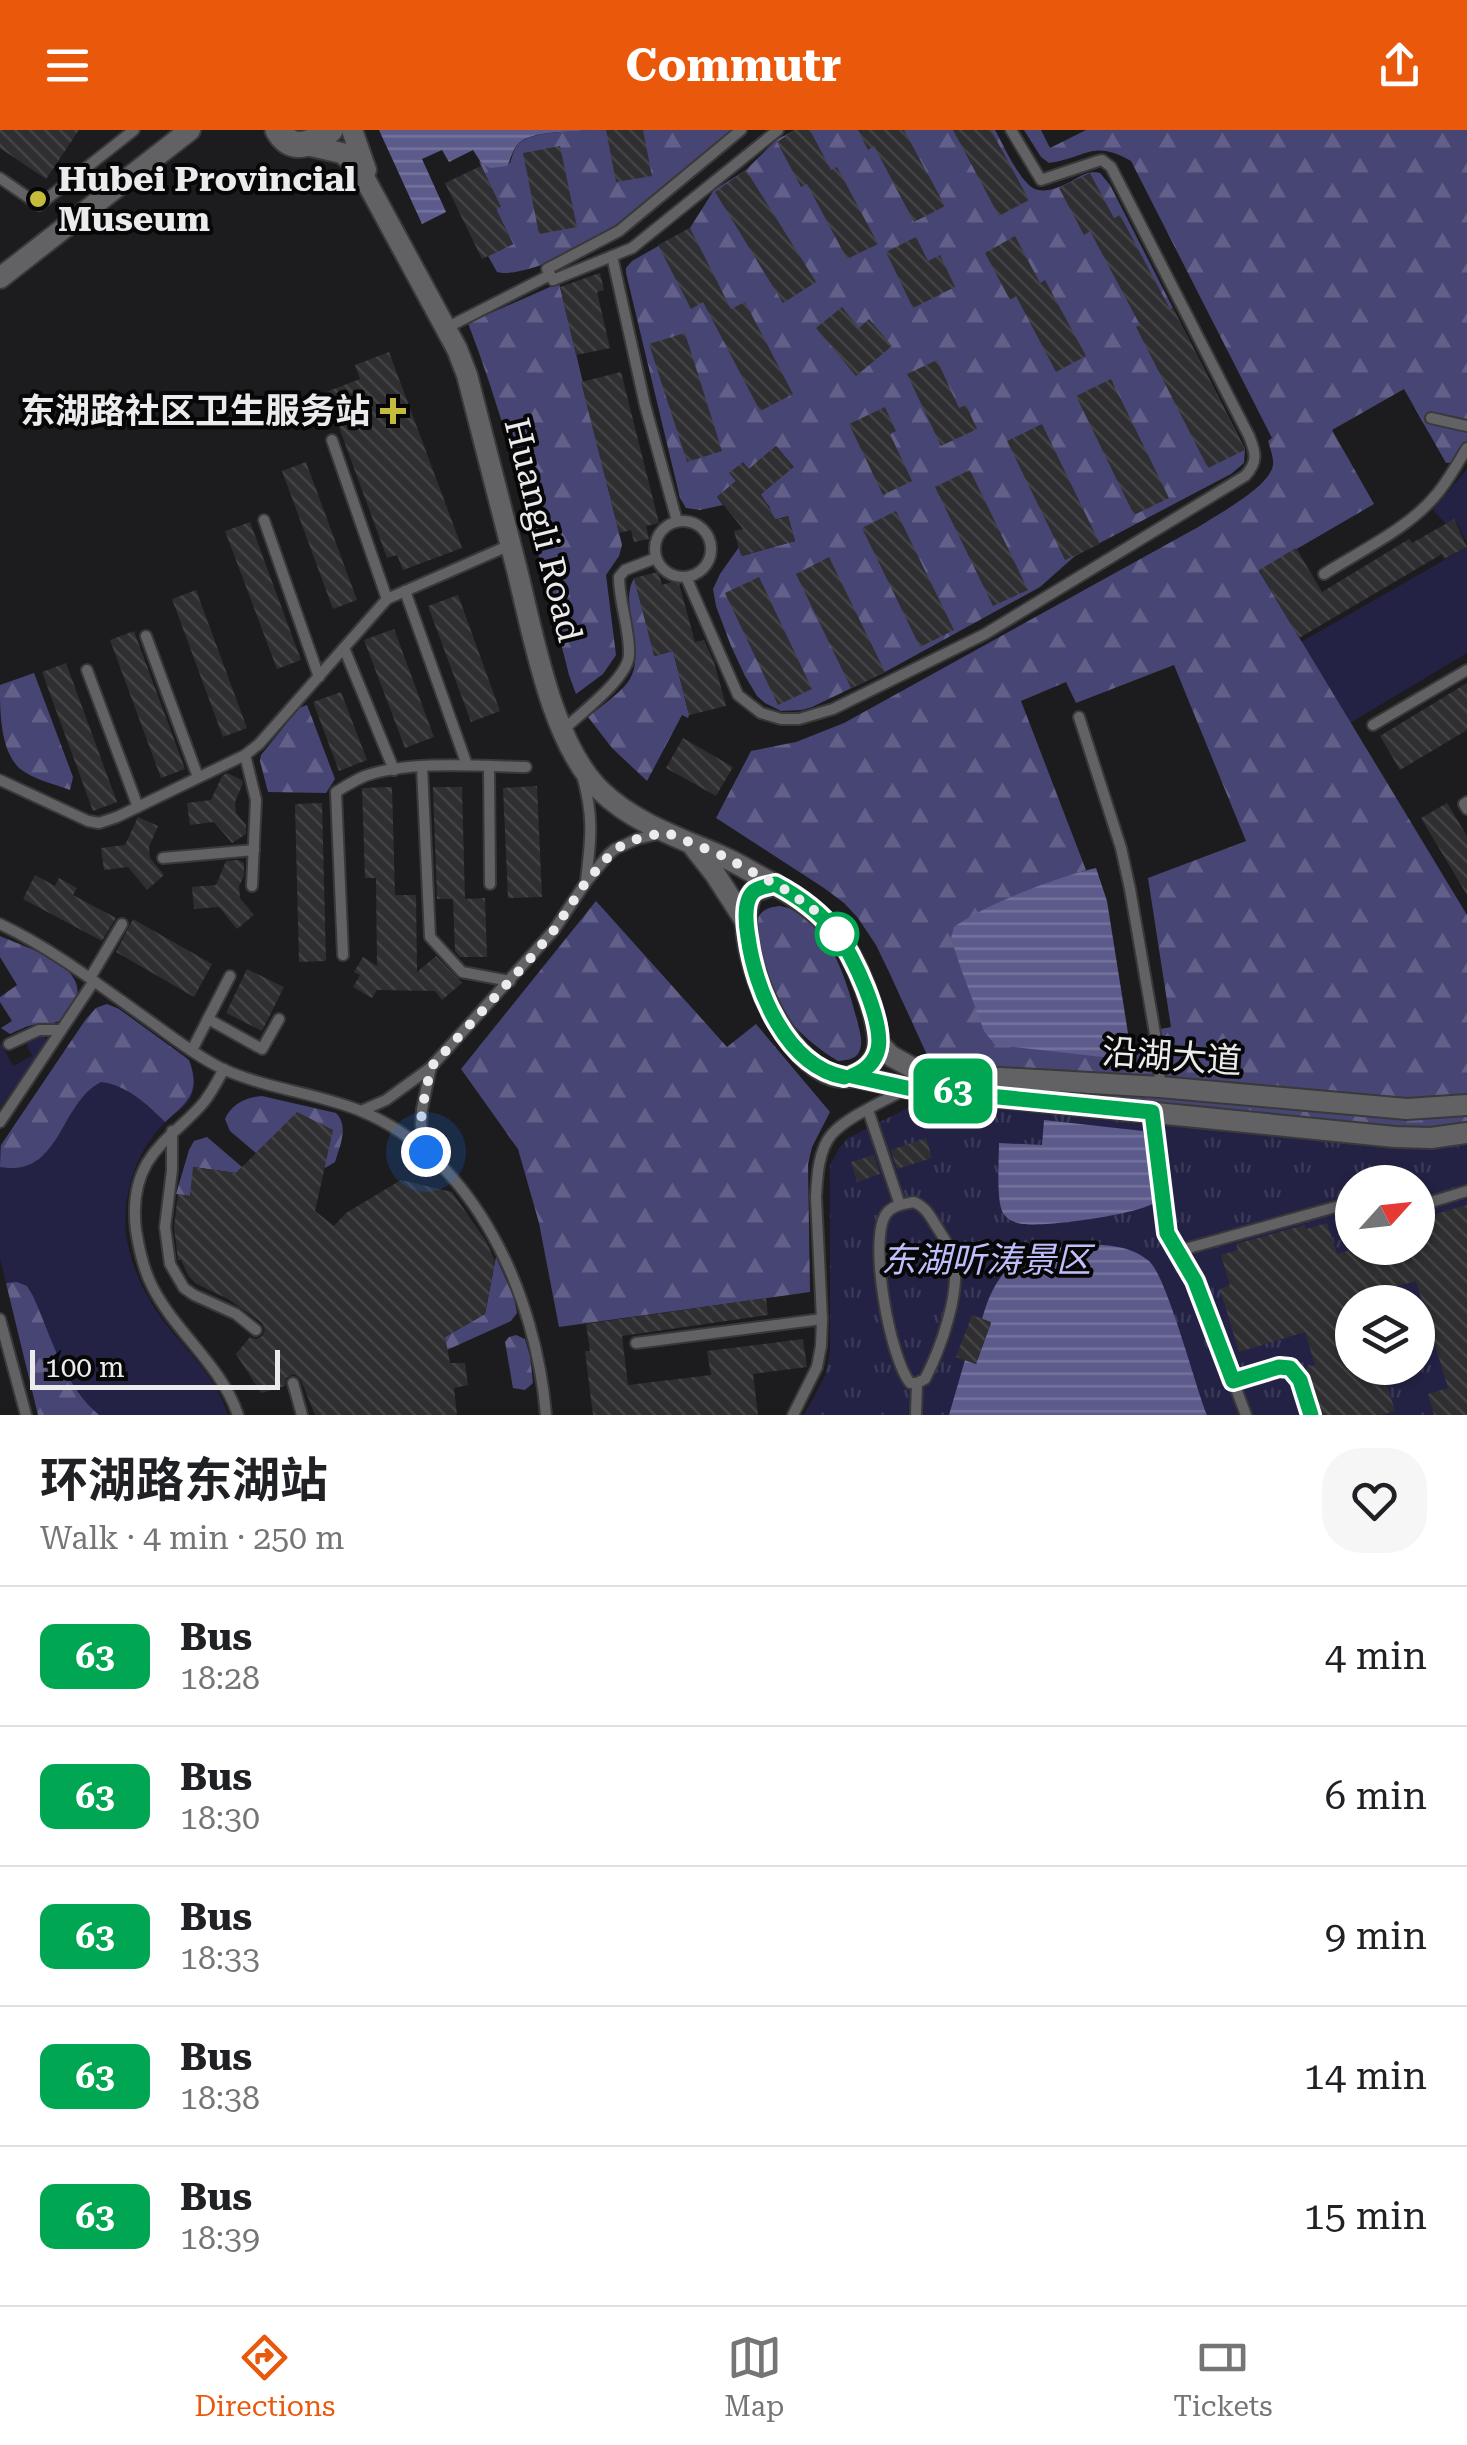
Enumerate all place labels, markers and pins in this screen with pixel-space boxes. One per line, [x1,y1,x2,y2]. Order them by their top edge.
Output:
place label: Hubei Provincial Museum [58,159,356,240]
marker: Hubei Provincial Museum [27,188,49,210]
place label: 东湖路社区卫生服务站 [20,391,370,432]
marker: 东湖路社区卫生服务站 [380,398,406,424]
unlabelled marker [816,913,858,955]

